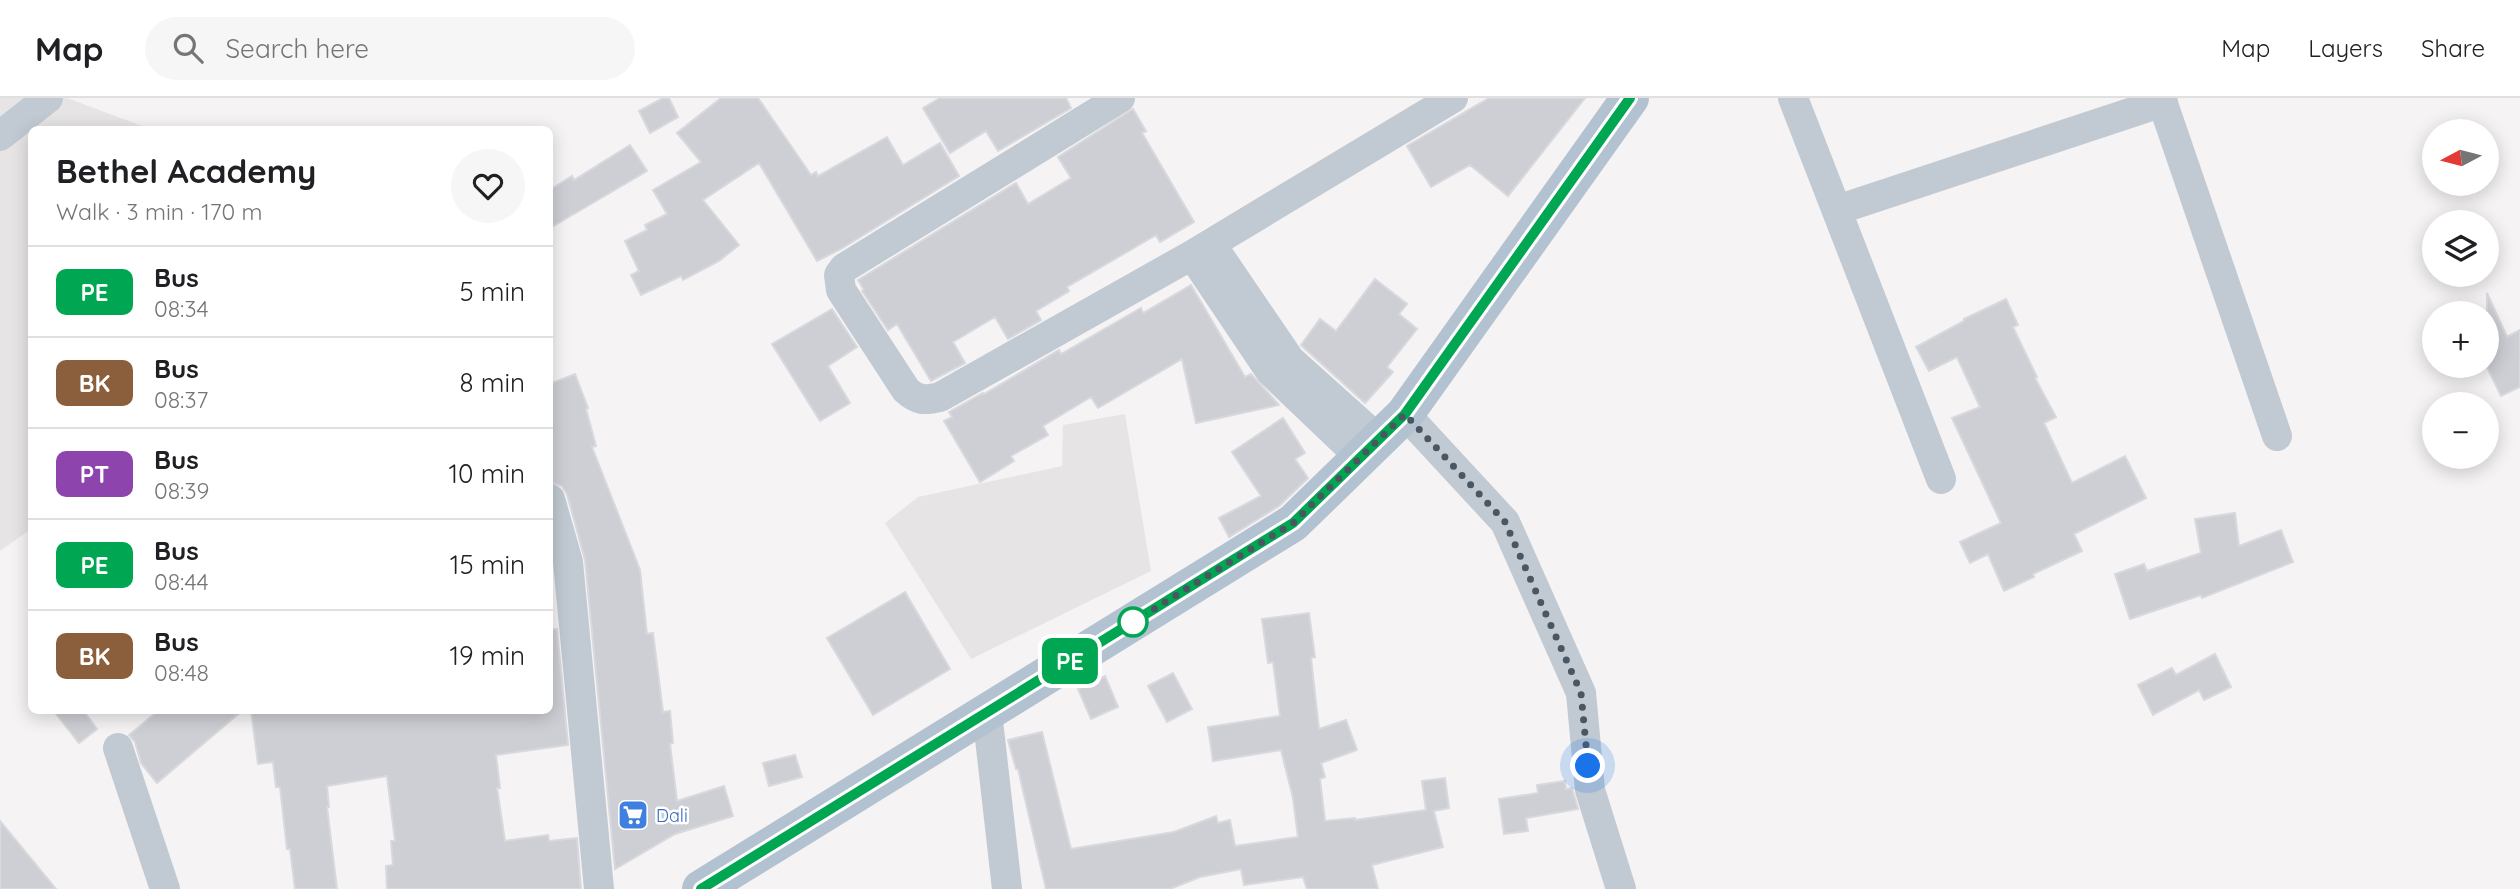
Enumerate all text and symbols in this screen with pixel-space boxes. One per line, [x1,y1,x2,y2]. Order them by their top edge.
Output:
search box [145,17,635,80]
text: Map [35,28,103,69]
icon: search [169,29,207,67]
text: Search here [225,32,369,65]
text: Map [2221,33,2270,63]
text: Layers [2308,33,2383,63]
text: Share [2421,33,2485,63]
north arrow [2422,119,2499,196]
map controls [2422,119,2499,469]
button: heart [451,149,525,223]
text: Bethel Academy [56,150,316,191]
text: Walk · 3 min · 170 m [56,197,262,226]
button: layers [2422,210,2499,287]
text: Bus [154,261,199,294]
text: 5 min [459,275,525,308]
text: PE [80,277,109,307]
text: 08:34 [154,294,209,323]
button: + [2422,301,2499,378]
text: Bus [154,352,199,385]
text: 8 min [460,366,525,399]
text: BK [79,368,110,398]
text: 08:37 [154,385,208,414]
button: − [2422,392,2499,469]
text: Bus [154,443,199,476]
text: 10 min [449,457,525,490]
text: PT [80,459,109,489]
text: 08:39 [154,476,209,505]
text: Bus [154,534,199,567]
text: 15 min [450,548,525,581]
text: PE [80,550,109,580]
text: 08:44 [154,567,209,596]
unlabelled marker [1118,607,1148,637]
text: Bus [154,625,199,658]
line badge: PE [1038,638,1102,684]
text: 19 min [449,639,525,672]
text: BK [79,641,110,671]
text: PE [1056,646,1084,676]
text: 08:48 [154,658,209,687]
your location [1570,748,1605,783]
supermarket icon: Dali [616,798,650,832]
place label: Dali [656,804,688,827]

